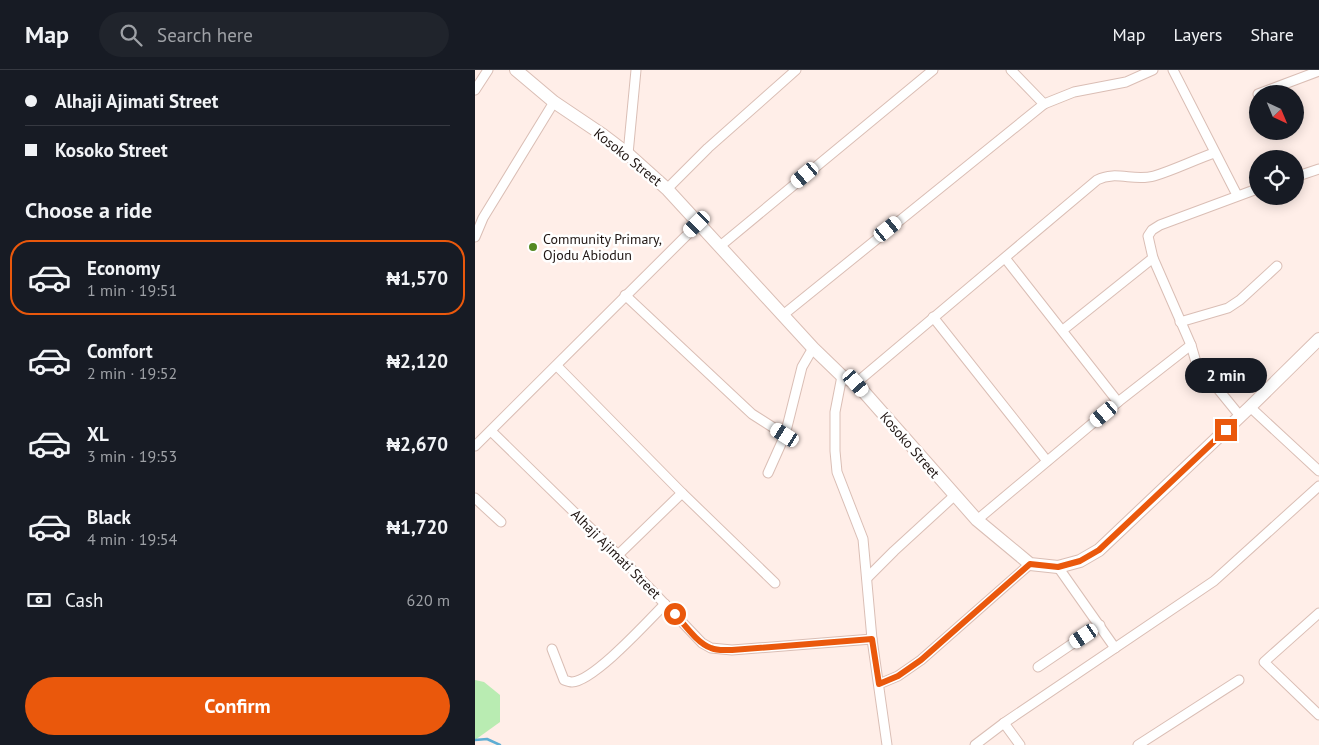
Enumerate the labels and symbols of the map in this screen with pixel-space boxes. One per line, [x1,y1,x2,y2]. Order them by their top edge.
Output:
north arrow [1249,85,1304,140]
street label: Kosoko Street [590,124,666,190]
car [788,160,821,190]
car [681,208,713,240]
car [871,214,904,244]
place label: Community Primary, Ojodu Abiodun [543,230,662,264]
marker: Community Primary, Ojodu Abiodun [527,241,539,253]
callout: 2 min [1185,358,1267,392]
car [840,367,871,399]
car [1087,399,1120,429]
street label: Kosoko Street [876,408,944,482]
route end [1215,419,1237,441]
car [768,421,801,449]
street label: Alhaji Ajimati Street [567,505,665,603]
route start [664,603,686,625]
car [1067,621,1100,651]

